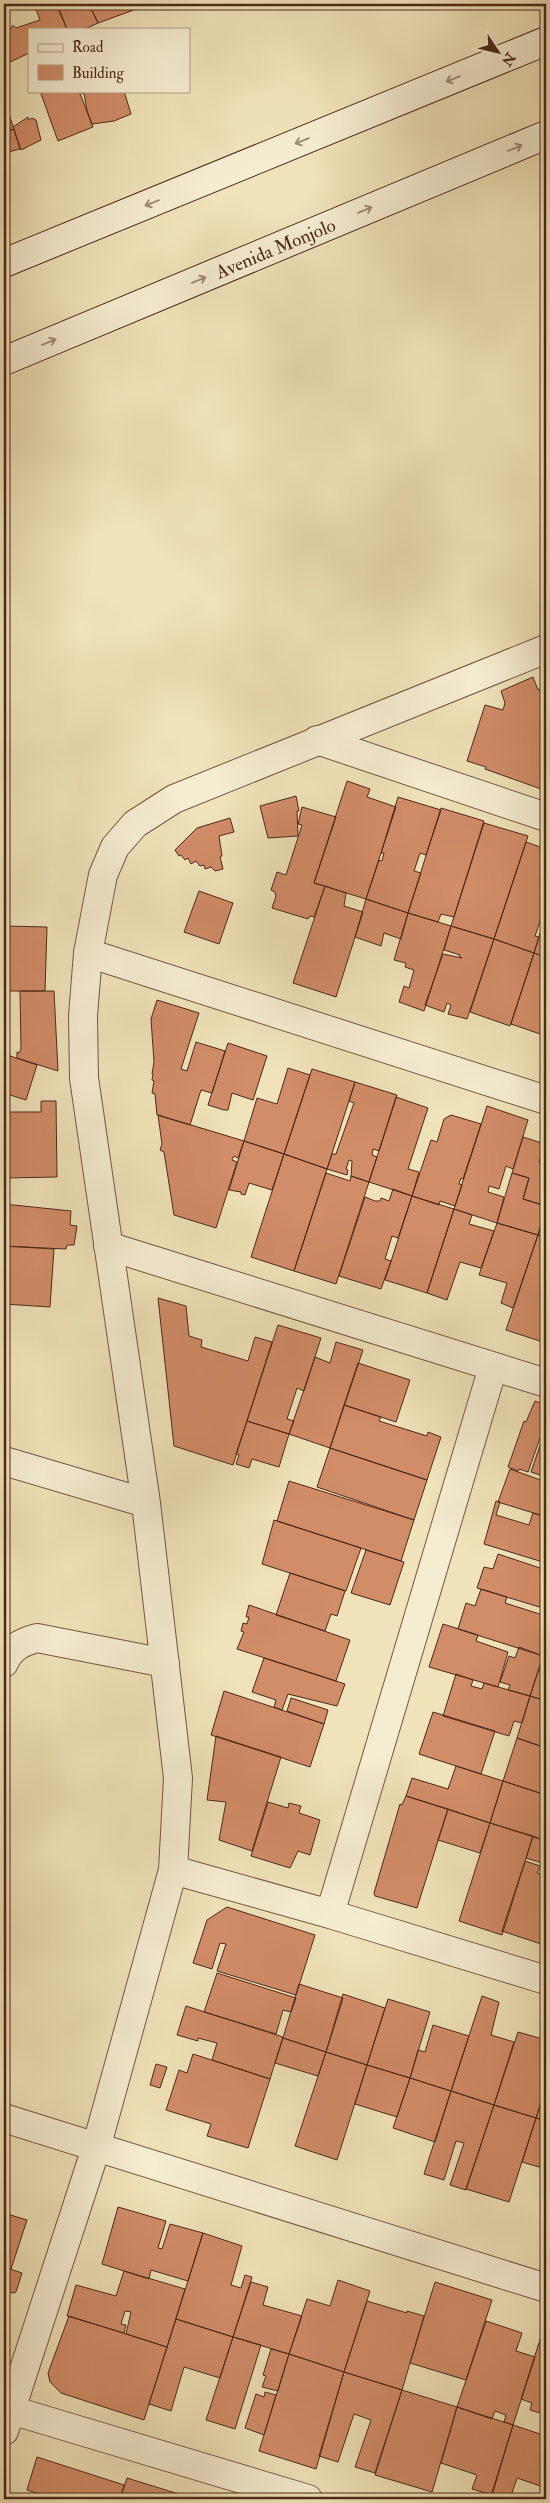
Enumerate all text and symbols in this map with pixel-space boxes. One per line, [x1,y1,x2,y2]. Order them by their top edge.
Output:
legend [28,28,190,92]
north arrow [472,28,522,78]
text: Road [72,38,104,57]
text: N [497,48,519,70]
text: Building [72,64,124,83]
one-way arrow [446,75,461,85]
one-way arrow [295,137,310,146]
one-way arrow [507,143,522,152]
one-way arrow [145,198,160,208]
one-way arrow [357,205,372,215]
street label: Avenida Monjolo [211,213,339,285]
one-way arrow [191,274,206,284]
one-way arrow [41,337,56,346]

